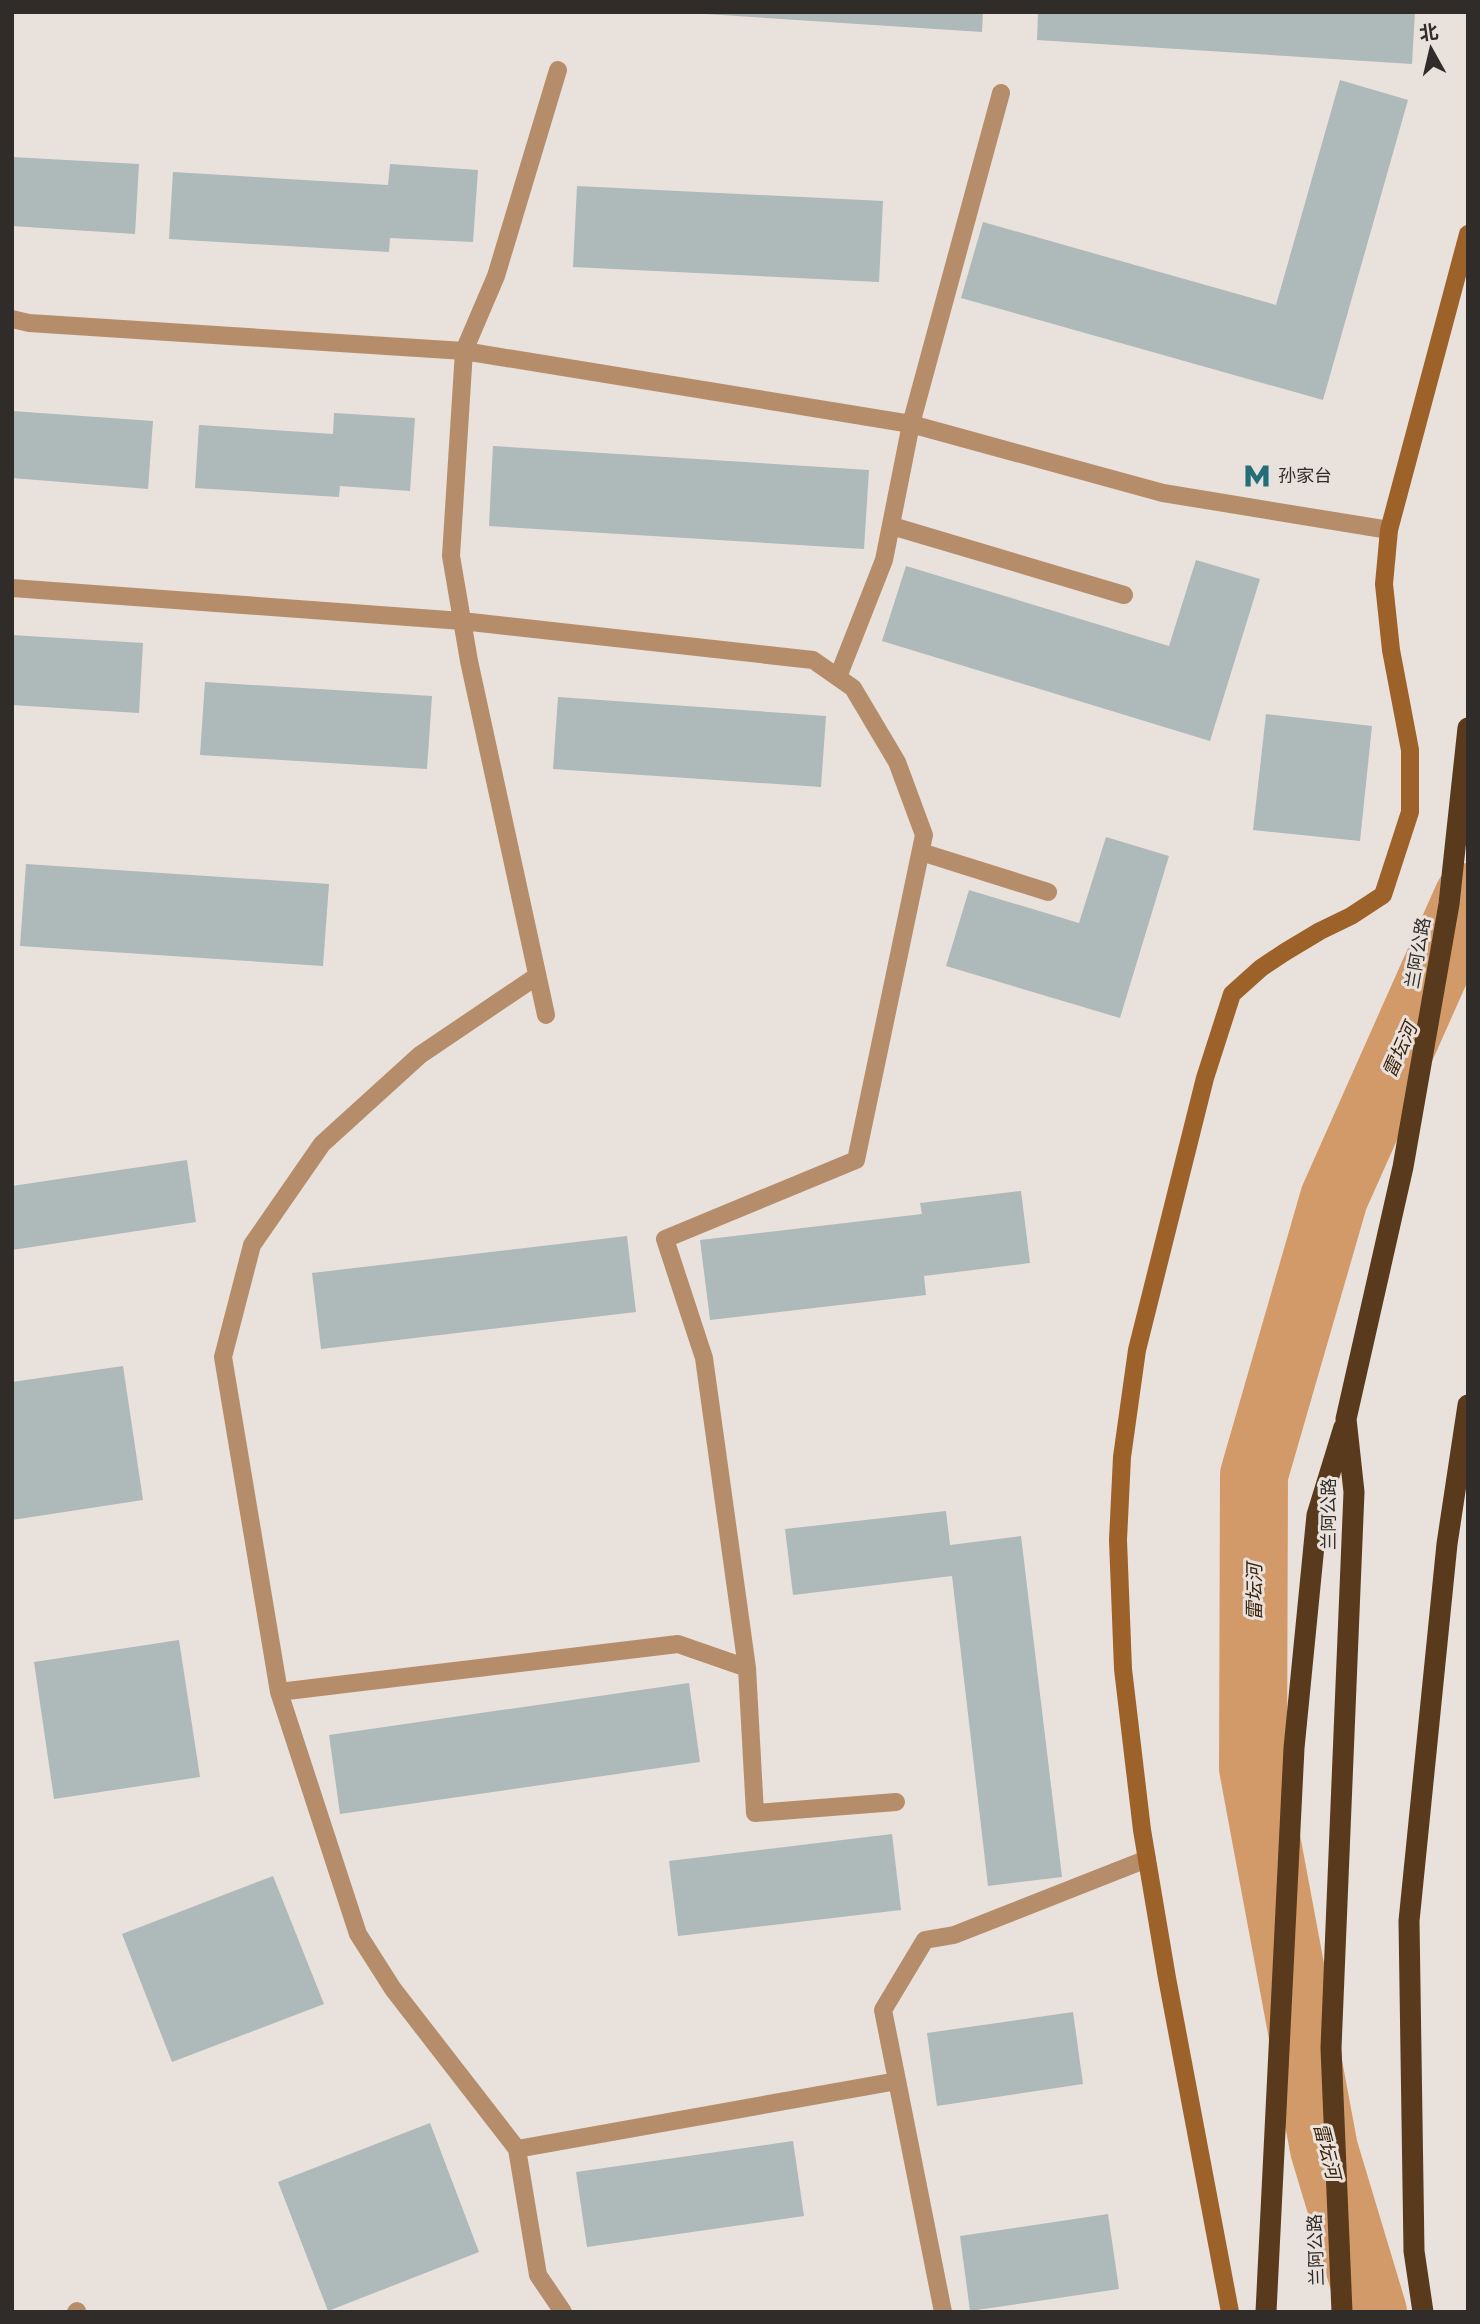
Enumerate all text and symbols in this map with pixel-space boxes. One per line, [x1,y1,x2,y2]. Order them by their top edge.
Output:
north arrow [1396,14,1466,84]
text: 北 [1418,20,1440,45]
metro station icon: 孙家台 [1242,461,1272,491]
place label: 孙家台 [1278,465,1332,487]
street label: 兰阿公路 [1401,916,1435,990]
water label: 雷坛河 [1378,1016,1424,1081]
street label: 兰阿公路 [1318,1478,1340,1550]
water label: 雷坛河 [1243,1560,1266,1621]
water label: 雷坛河 [1309,2121,1346,2185]
street label: 兰阿公路 [1304,2214,1328,2286]

